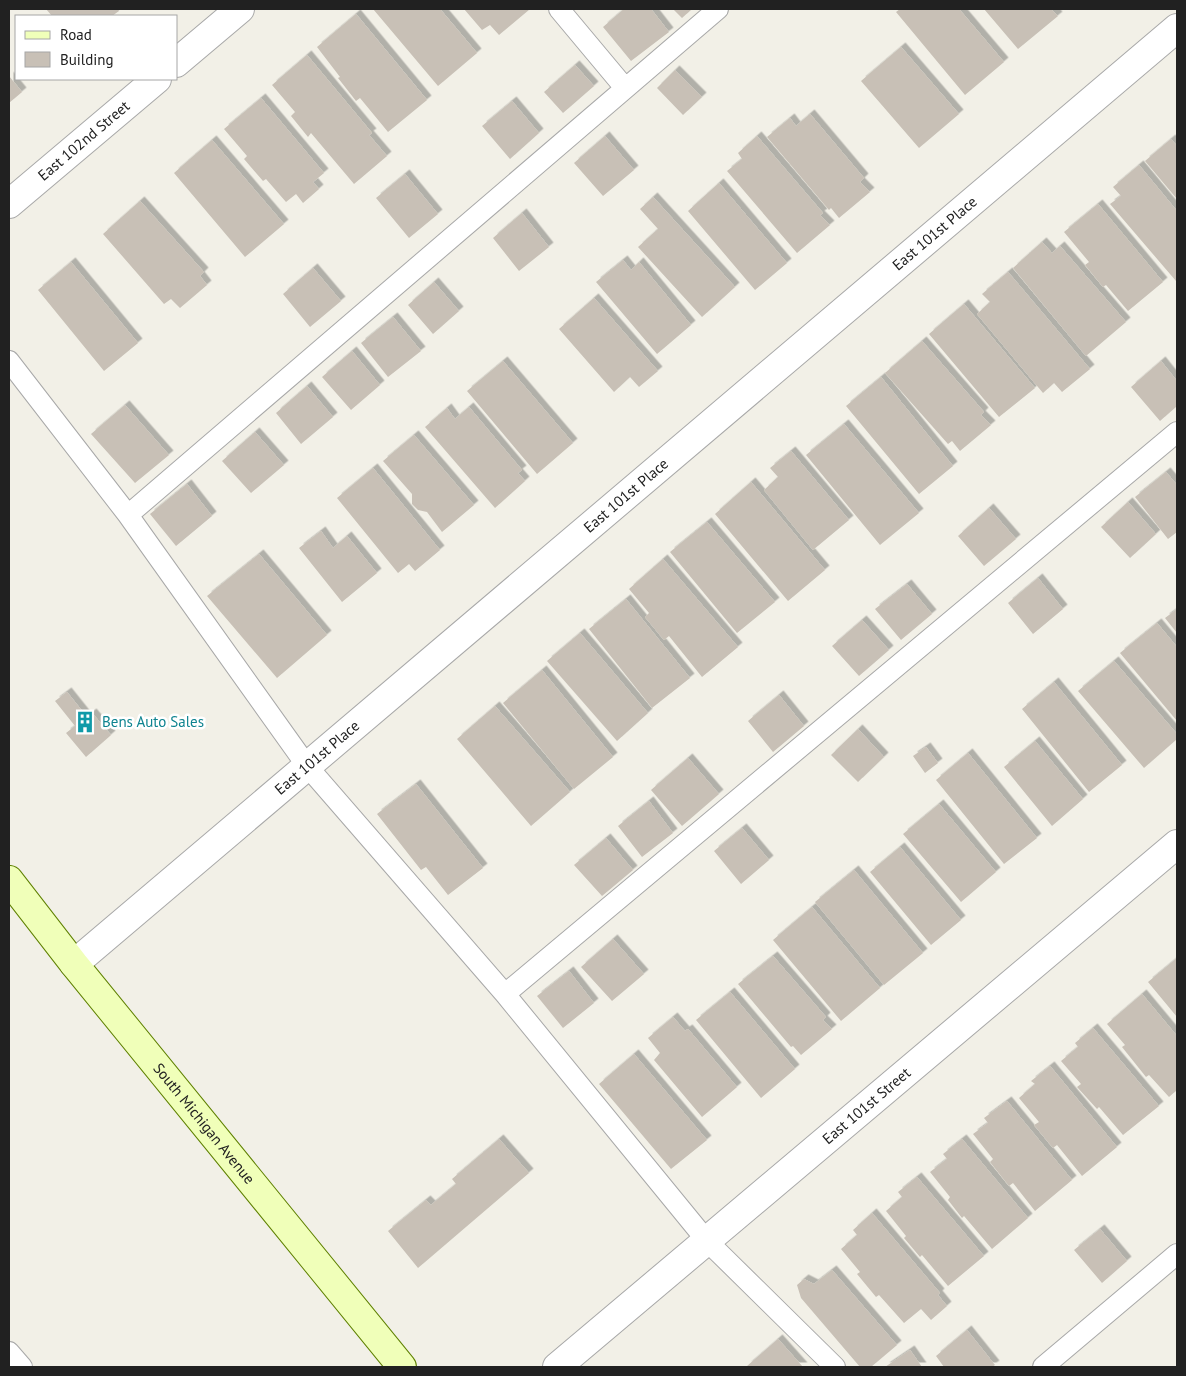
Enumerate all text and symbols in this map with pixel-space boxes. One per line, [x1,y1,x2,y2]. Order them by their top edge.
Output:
legend [15,15,178,80]
text: Road [60,25,92,44]
text: Building [60,50,114,69]
street label: East 102nd Street [34,96,133,184]
street label: East 101st Place [888,192,981,274]
street label: East 101st Place [579,454,672,536]
building icon: Bens Auto Sales [72,709,98,735]
place label: Bens Auto Sales [102,712,204,731]
street label: East 101st Place [271,716,363,799]
street label: South Michigan Avenue [149,1059,259,1188]
street label: East 101st Street [818,1063,914,1148]

